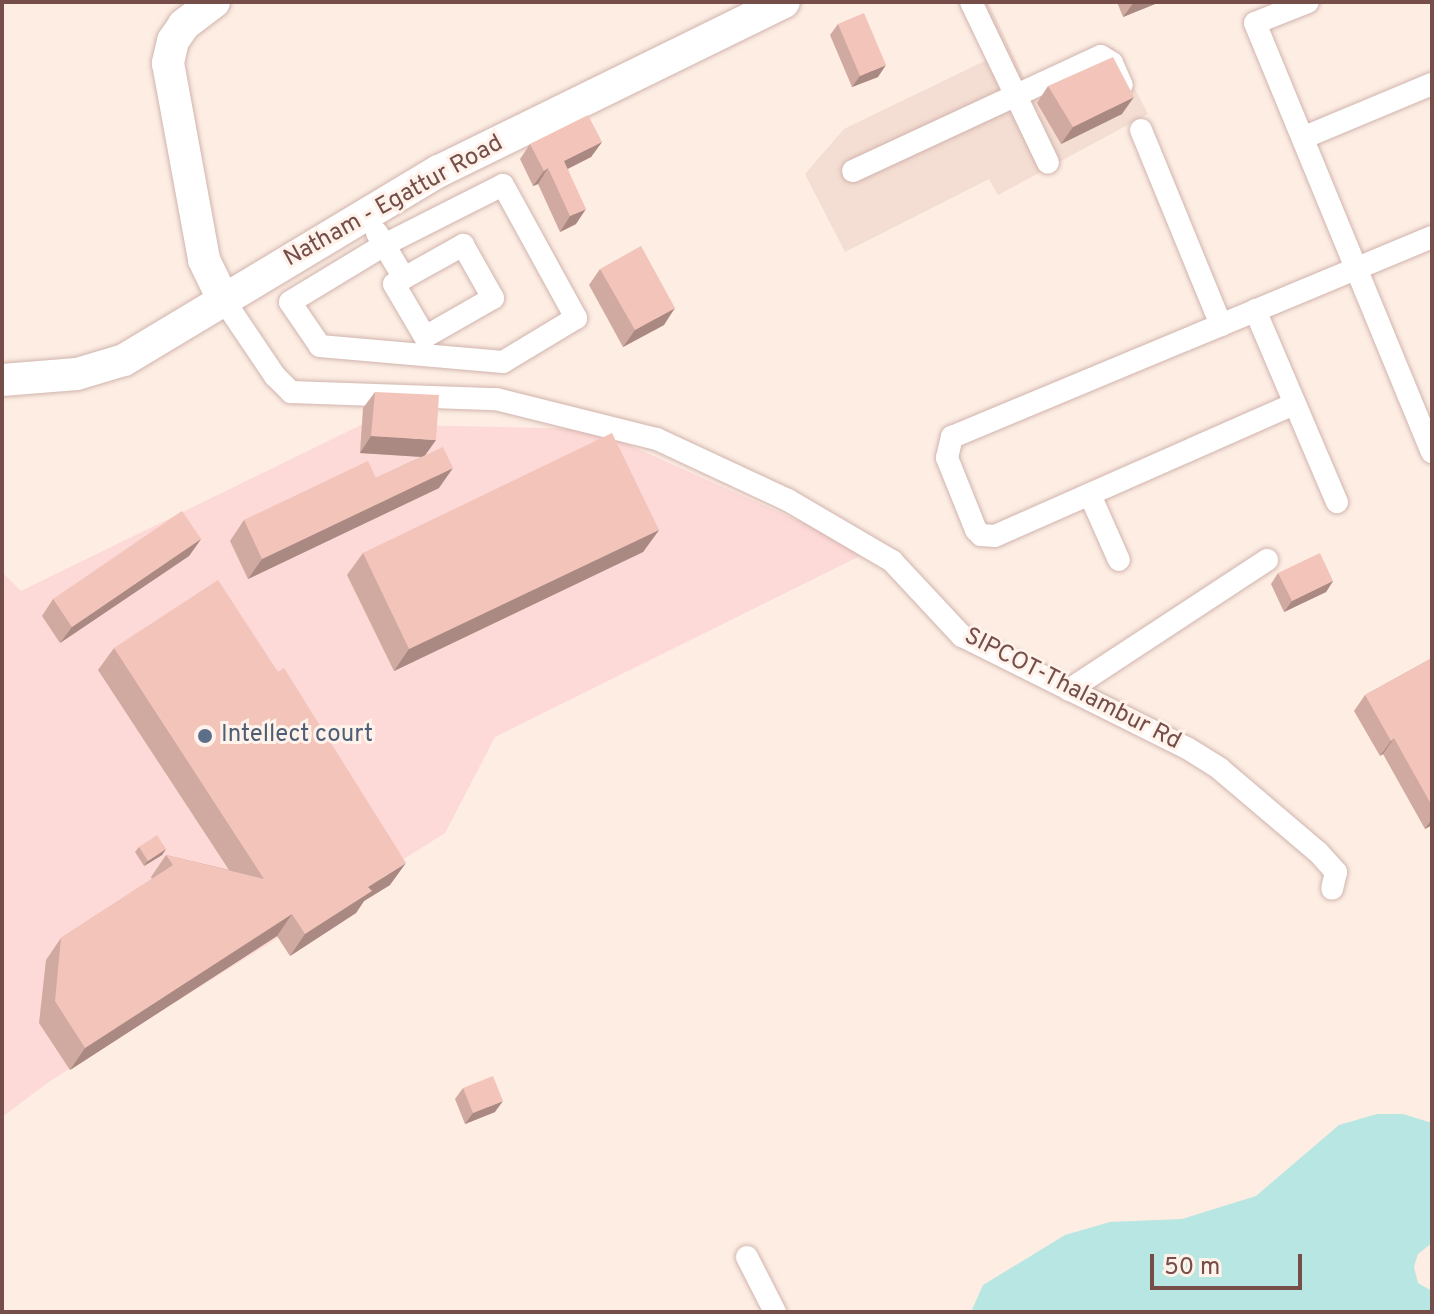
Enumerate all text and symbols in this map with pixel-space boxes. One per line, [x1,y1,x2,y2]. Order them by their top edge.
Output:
street label: Natham - Egattur Road [280,130,508,274]
street label: SIPCOT-Thalambur Rd [959,623,1185,757]
place label: Intellect court [221,722,373,750]
marker: Intellect court [196,727,214,745]
scale bar [1154,1238,1306,1288]
text: 50 m [1164,1253,1220,1283]

